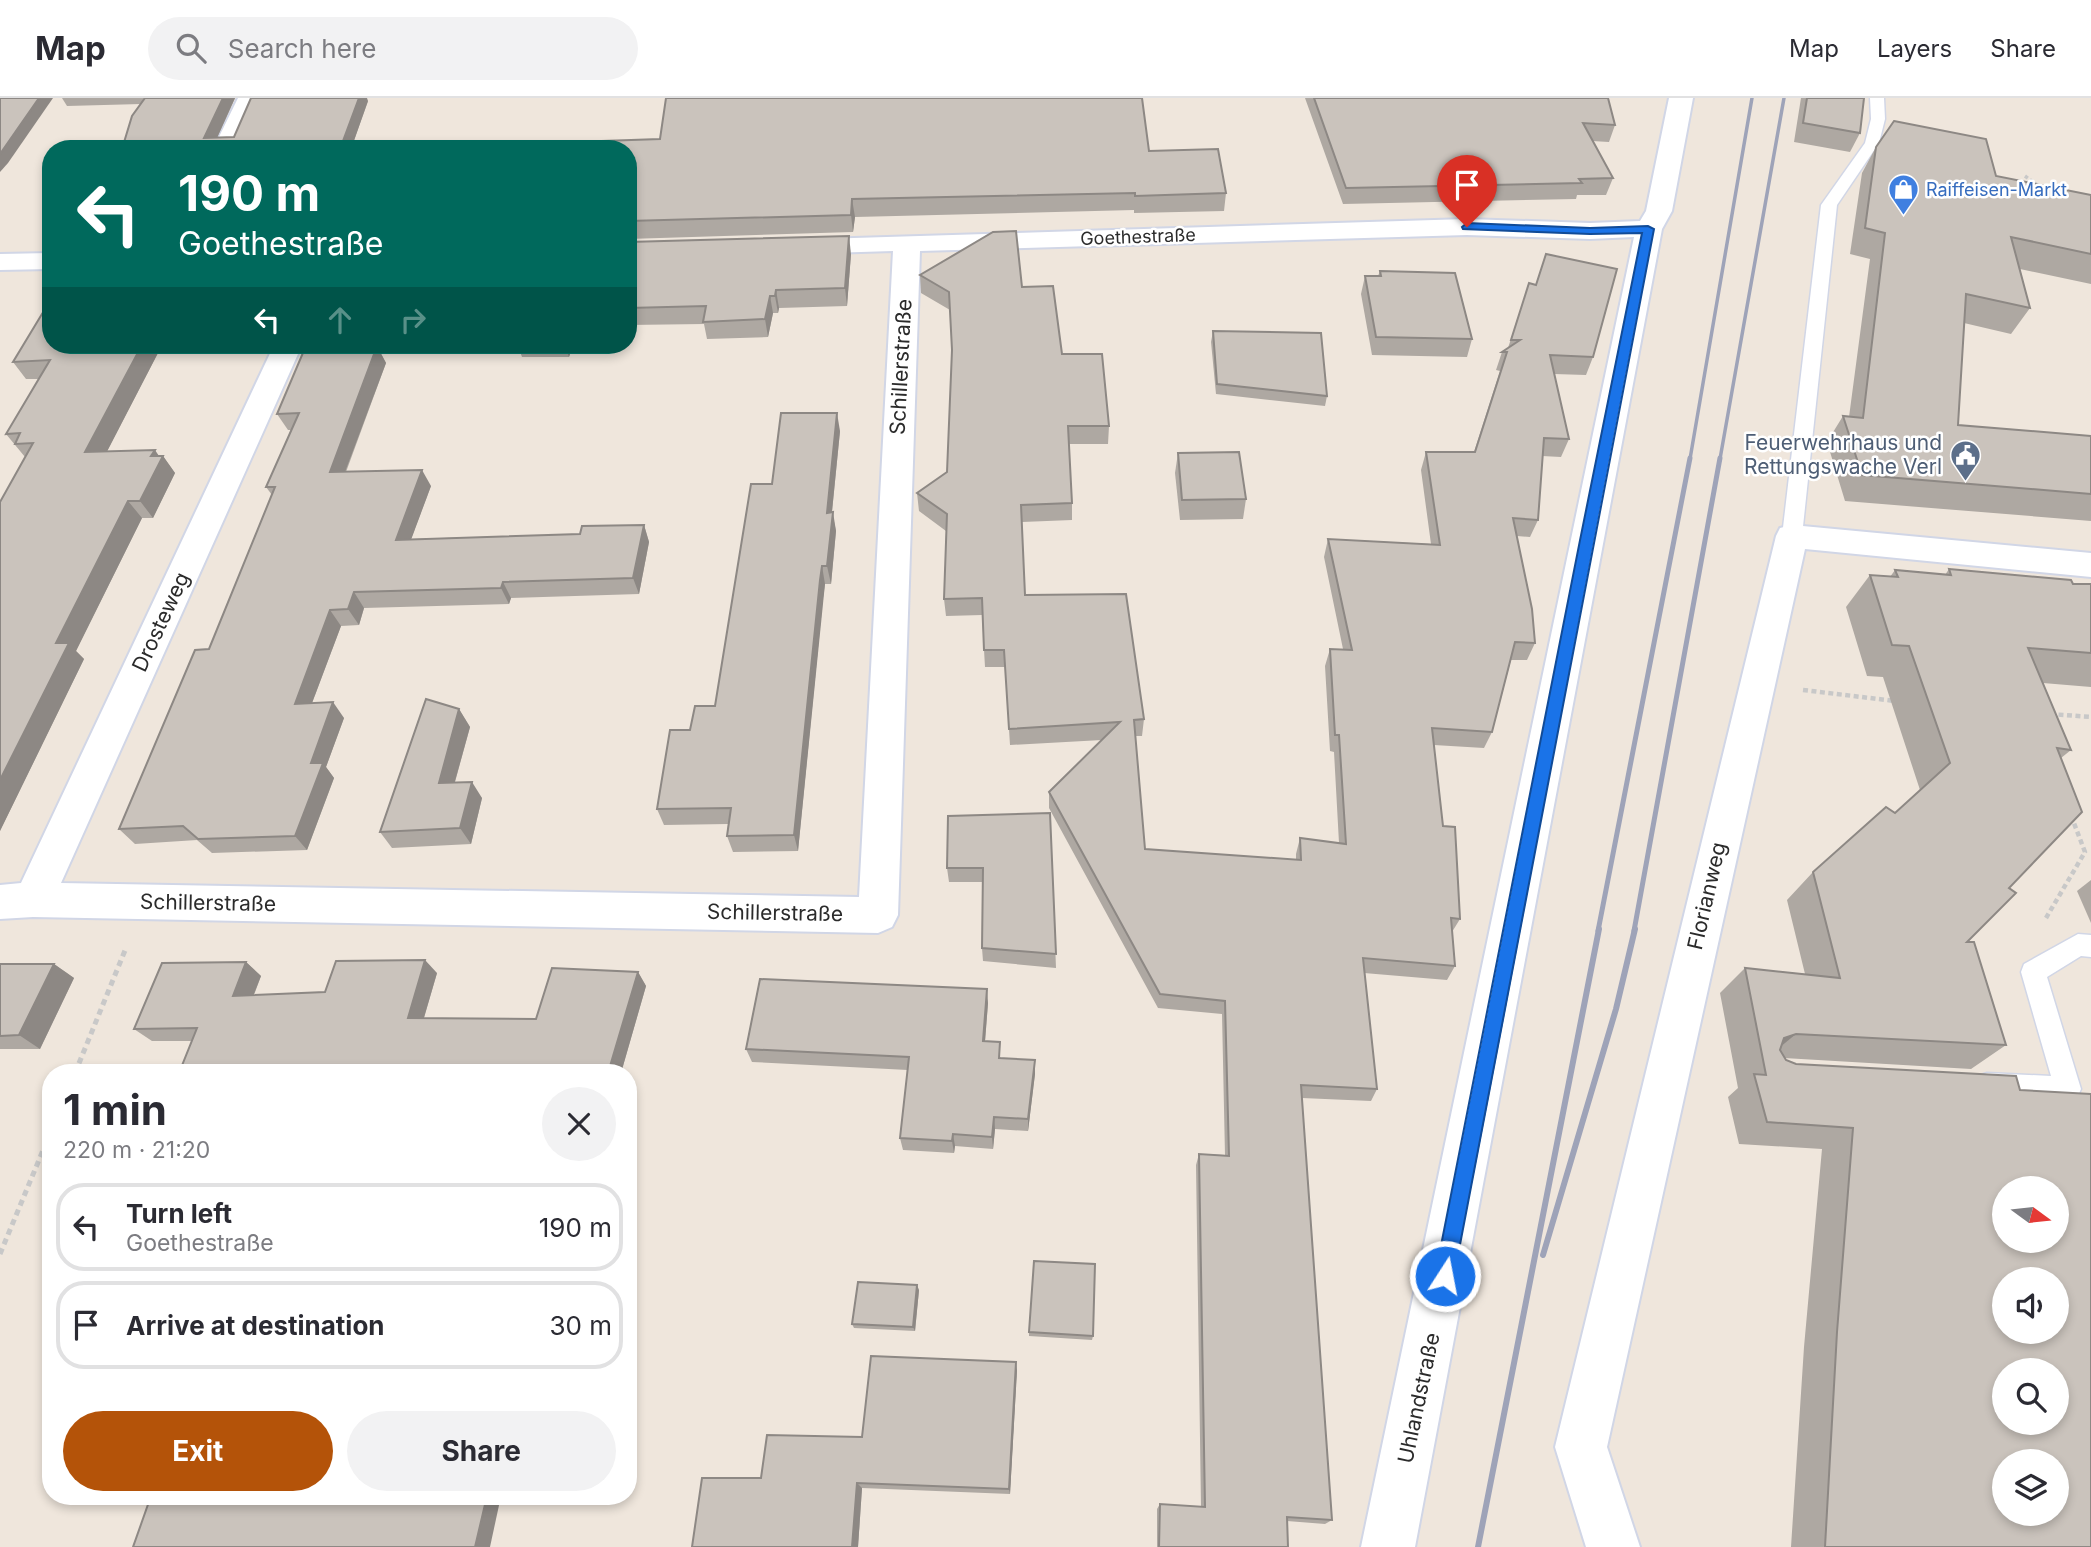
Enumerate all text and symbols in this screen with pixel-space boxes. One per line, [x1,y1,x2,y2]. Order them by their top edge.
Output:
search box [148,17,638,80]
text: Map [35,28,106,68]
icon: search [172,29,210,67]
text: Search here [228,33,376,64]
text: Map [1789,34,1839,63]
text: Layers [1877,34,1952,63]
text: Share [1990,34,2056,63]
pin [1437,155,1497,227]
text: 190 m [178,164,320,223]
icon: arrive [1448,166,1486,204]
icon: left [63,168,154,259]
shop icon: Raiffeisen-Markt [1886,173,1920,217]
place label: Raiffeisen-Markt [1926,179,2067,200]
text: Goethestraße [178,224,384,263]
street label: Goethestraße [1080,224,1196,249]
street label: Schillerstraße [884,298,917,436]
icon: left [248,301,286,339]
icon: ahead [321,301,359,339]
icon: right [394,301,432,339]
place label: Feuerwehrhaus und Rettungswache Verl [1744,430,1942,479]
public building icon: Feuerwehrhaus und Rettungswache Verl [1948,438,1982,482]
street label: Drosteweg [127,568,194,675]
street label: Florianweg [1682,840,1731,952]
street label: Schillerstraße [140,889,276,916]
street label: Schillerstraße [707,899,843,926]
text: 1 min [63,1084,167,1135]
button: close [542,1087,616,1161]
text: 220 m · 21:20 [63,1136,210,1164]
north arrow [1992,1176,2068,1253]
map controls [1992,1176,2069,1526]
text: Turn left [126,1198,232,1229]
icon: left [67,1208,105,1246]
text: 190 m [539,1212,612,1243]
text: Goethestraße [126,1229,274,1257]
position arrow [1408,1239,1482,1313]
button: sound [1992,1267,2069,1344]
icon: arrive [67,1306,105,1344]
text: Arrive at destination [126,1310,385,1341]
text: 30 m [549,1310,612,1341]
street label: Uhlandstraße [1392,1330,1445,1466]
button: search [1992,1358,2069,1435]
button: Exit [63,1411,333,1491]
button: Share [347,1411,616,1491]
button: layers [1992,1449,2069,1526]

